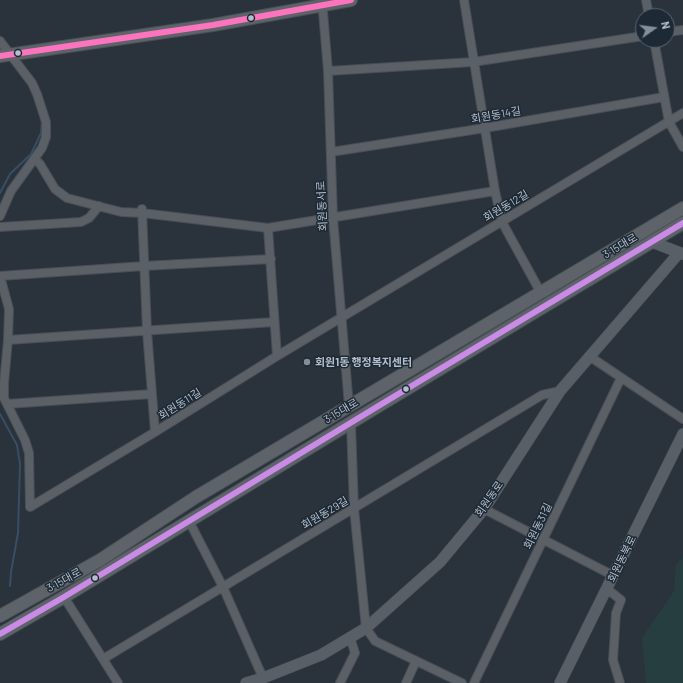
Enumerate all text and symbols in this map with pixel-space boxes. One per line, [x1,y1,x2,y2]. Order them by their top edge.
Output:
north arrow [635,8,675,48]
unlabelled marker [246,13,256,23]
text: N [659,20,673,30]
unlabelled marker [13,48,23,58]
street label: 회원동14길 [470,104,522,126]
street label: 회원동서로 [314,180,330,232]
street label: 회원동12길 [481,187,531,225]
street label: 3·15대로 [600,231,640,261]
place label: 회원1동 행정복지센터 [315,355,412,369]
marker: 회원1동 행정복지센터 [302,357,312,367]
unlabelled marker [401,384,411,394]
street label: 회원동11길 [156,386,204,422]
street label: 3·15대로 [321,396,361,426]
street label: 회원동로 [472,479,506,519]
street label: 회원동29길 [299,494,351,532]
street label: 회원동31길 [521,501,555,551]
street label: 회원동북로 [605,533,639,585]
street label: 3·15대로 [44,565,84,595]
unlabelled marker [90,573,100,583]

